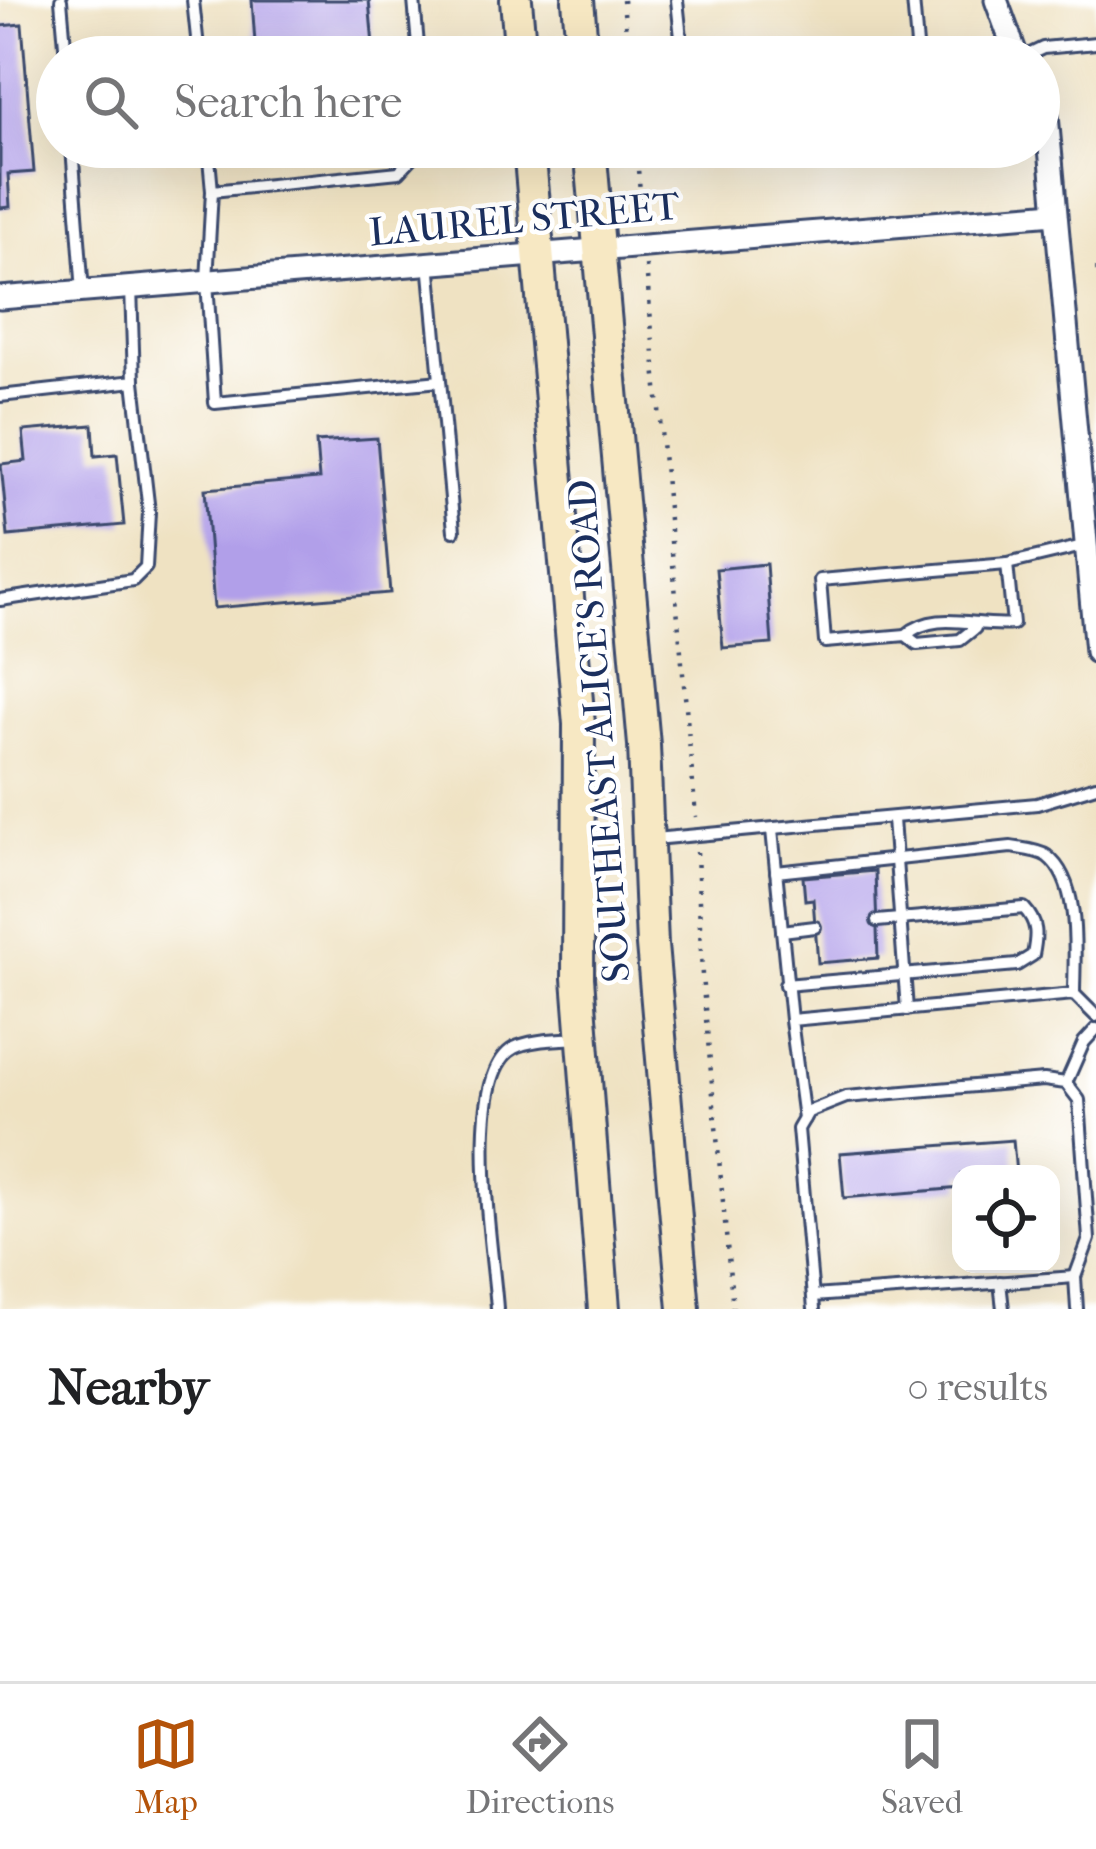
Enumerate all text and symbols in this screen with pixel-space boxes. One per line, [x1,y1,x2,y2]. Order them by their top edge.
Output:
search box [36,36,1060,168]
icon: search [78,69,144,135]
text: Search here [174,76,402,129]
street label: LAUREL STREET [367,182,682,255]
street label: SOUTHEAST ALICE'S ROAD [558,478,640,984]
map controls [952,1165,1060,1273]
button: locate [952,1165,1060,1273]
text: Nearby [48,1357,209,1417]
text: 0 results [907,1364,1048,1410]
tab: Map [133,1711,199,1822]
tab: Directions [466,1711,614,1822]
tab: Saved [881,1711,963,1822]

